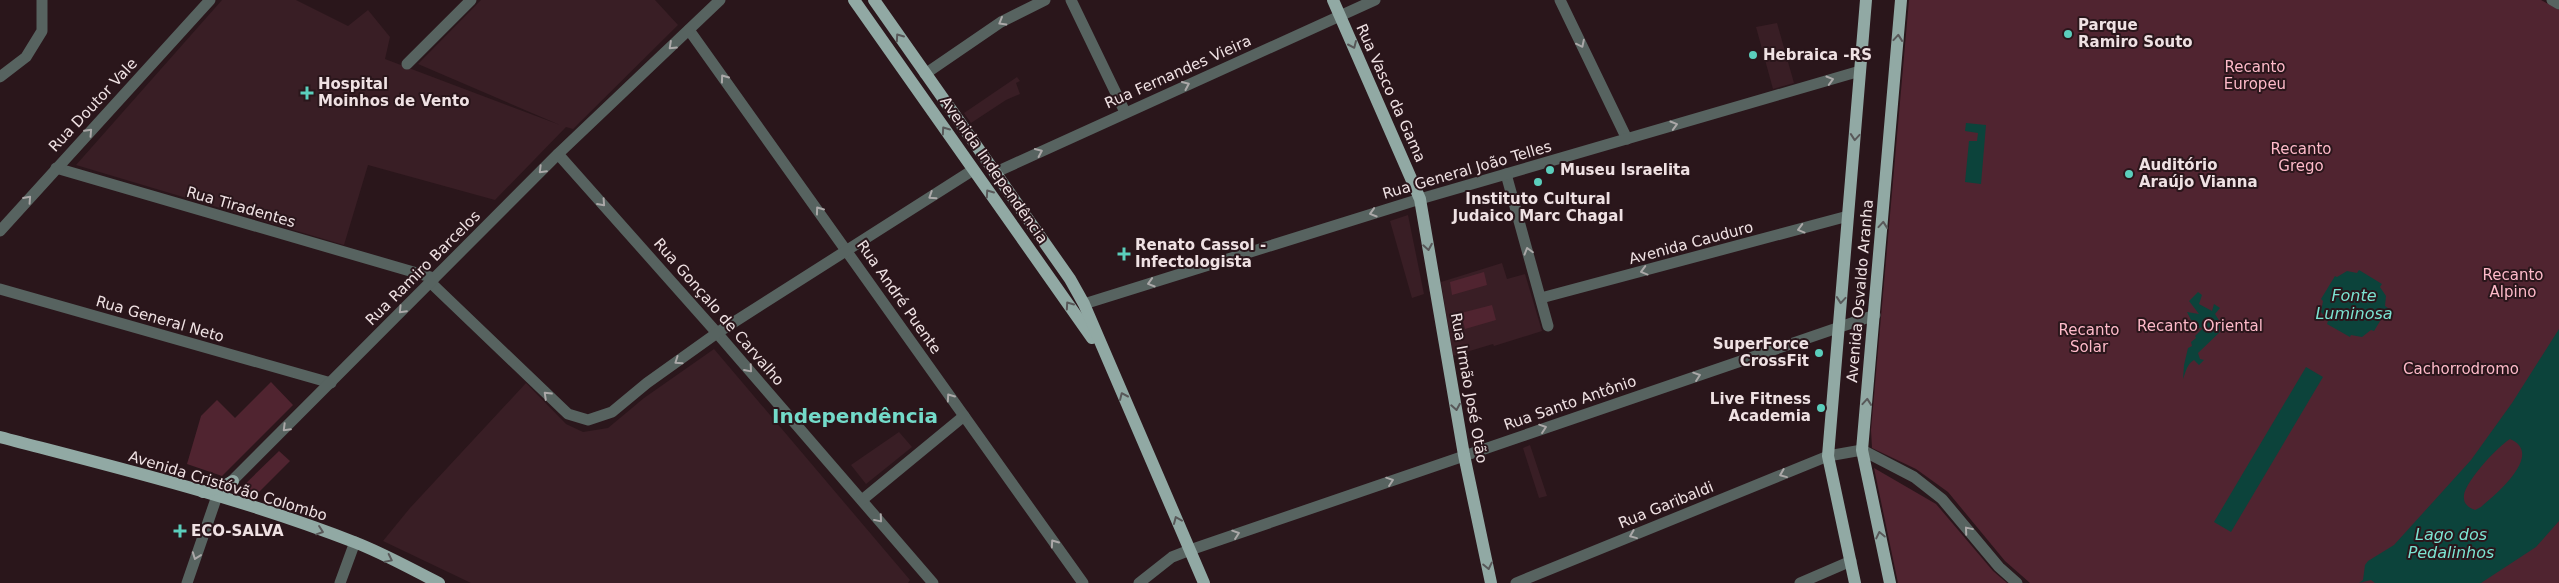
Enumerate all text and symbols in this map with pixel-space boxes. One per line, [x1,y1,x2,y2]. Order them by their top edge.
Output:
one-way arrow [999,16,1008,26]
place label: Parque Ramiro Souto [2078,16,2193,51]
street label: Rua Vasco da Gama [1352,21,1430,165]
marker: Parque Ramiro Souto [2062,28,2074,40]
street label: Rua Fernandes Vieira [1102,32,1254,112]
one-way arrow [896,33,905,43]
one-way arrow [1892,34,1903,42]
one-way arrow [1575,39,1585,48]
one-way arrow [669,40,678,49]
one-way arrow [1346,40,1357,49]
place label: Hebraica -RS [1763,46,1872,64]
marker: Hebraica -RS [1747,49,1759,61]
street label: Rua Doutor Vale [45,55,141,155]
park label: Recanto Europeu [2224,58,2286,93]
one-way arrow [721,74,730,84]
place label: Hospital Moinhos de Vento [318,75,469,110]
one-way arrow [1826,75,1834,85]
one-way arrow [1181,80,1190,91]
marker: Hospital Moinhos de Vento [300,86,314,100]
street label: Avenida Independência [936,93,1052,247]
one-way arrow [1669,120,1678,130]
one-way arrow [942,126,951,135]
one-way arrow [83,129,92,138]
one-way arrow [1849,133,1860,141]
street label: Rua General João Telles [1380,137,1554,203]
park label: Recanto Grego [2271,140,2331,175]
one-way arrow [1034,148,1043,159]
place label: Auditório Araújo Vianna [2139,156,2258,191]
place label: Museu Israelita [1560,161,1690,179]
one-way arrow [538,164,547,173]
marker: Museu Israelita [1544,164,1556,176]
marker: Auditório Araújo Vianna [2123,168,2135,180]
marker: Instituto Cultural Judaico Marc Chagal [1532,176,1544,188]
street label: Rua Tiradentes [184,183,298,231]
one-way arrow [928,189,937,199]
one-way arrow [986,189,995,198]
place label: Instituto Cultural Judaico Marc Chagal [1451,190,1624,225]
one-way arrow [22,196,31,205]
one-way arrow [597,198,606,207]
street label: Avenida Osvaldo Aranha [1843,199,1877,383]
one-way arrow [816,206,825,216]
street label: Rua Ramiro Barcelos [362,207,484,329]
one-way arrow [1369,208,1378,218]
street label: Avenida Cauduro [1627,218,1755,268]
one-way arrow [1877,221,1888,229]
one-way arrow [1796,223,1805,234]
street label: Rua Gonçalo de Carvalho [650,235,788,389]
place label: Renato Cassol - Infectologista [1135,236,1266,271]
street label: Rua André Puente [853,237,945,357]
one-way arrow [1422,243,1432,251]
marker: Renato Cassol - Infectologista [1117,247,1131,261]
one-way arrow [1523,248,1533,256]
one-way arrow [1640,265,1648,275]
park label: Recanto Alpino [2483,266,2543,301]
one-way arrow [1148,277,1156,287]
water label: Fonte Luminosa [2315,286,2393,323]
street label: Rua General Neto [94,292,226,346]
one-way arrow [1836,296,1847,304]
one-way arrow [1066,301,1075,310]
one-way arrow [399,304,408,313]
street label: Rua Irmão José Otão [1447,311,1491,465]
park label: Recanto Oriental [2137,317,2263,335]
park label: Recanto Solar [2059,321,2119,356]
place label: SuperForce CrossFit [1713,335,1809,370]
marker: SuperForce CrossFit [1813,347,1825,359]
one-way arrow [674,355,684,364]
park label: Cachorrodromo [2403,360,2519,378]
one-way arrow [744,364,753,373]
street label: Rua Santo Antônio [1501,372,1639,434]
one-way arrow [1692,372,1701,382]
place label: Live Fitness Academia [1710,390,1811,425]
one-way arrow [544,392,553,401]
one-way arrow [1118,392,1129,401]
one-way arrow [947,393,956,402]
one-way arrow [1861,397,1872,405]
marker: Live Fitness Academia [1815,402,1827,414]
one-way arrow [1450,403,1460,411]
district label: Independência [772,404,938,428]
one-way arrow [283,422,292,431]
one-way arrow [1539,424,1547,434]
street label: Avenida Cristóvão Colombo [127,447,329,525]
one-way arrow [1779,468,1788,478]
one-way arrow [1385,477,1393,487]
street label: Rua Garibaldi [1616,478,1716,532]
one-way arrow [873,513,882,522]
one-way arrow [1173,516,1184,525]
place label: ECO-SALVA [191,522,284,540]
marker: ECO-SALVA [173,524,187,538]
one-way arrow [316,525,324,535]
water label: Lago dos Pedalinhos [2408,525,2494,562]
one-way arrow [1965,526,1974,535]
one-way arrow [1629,529,1638,540]
one-way arrow [1231,530,1240,540]
one-way arrow [1875,531,1886,540]
one-way arrow [1051,539,1060,549]
one-way arrow [192,551,202,560]
one-way arrow [384,552,393,563]
one-way arrow [1482,562,1492,571]

